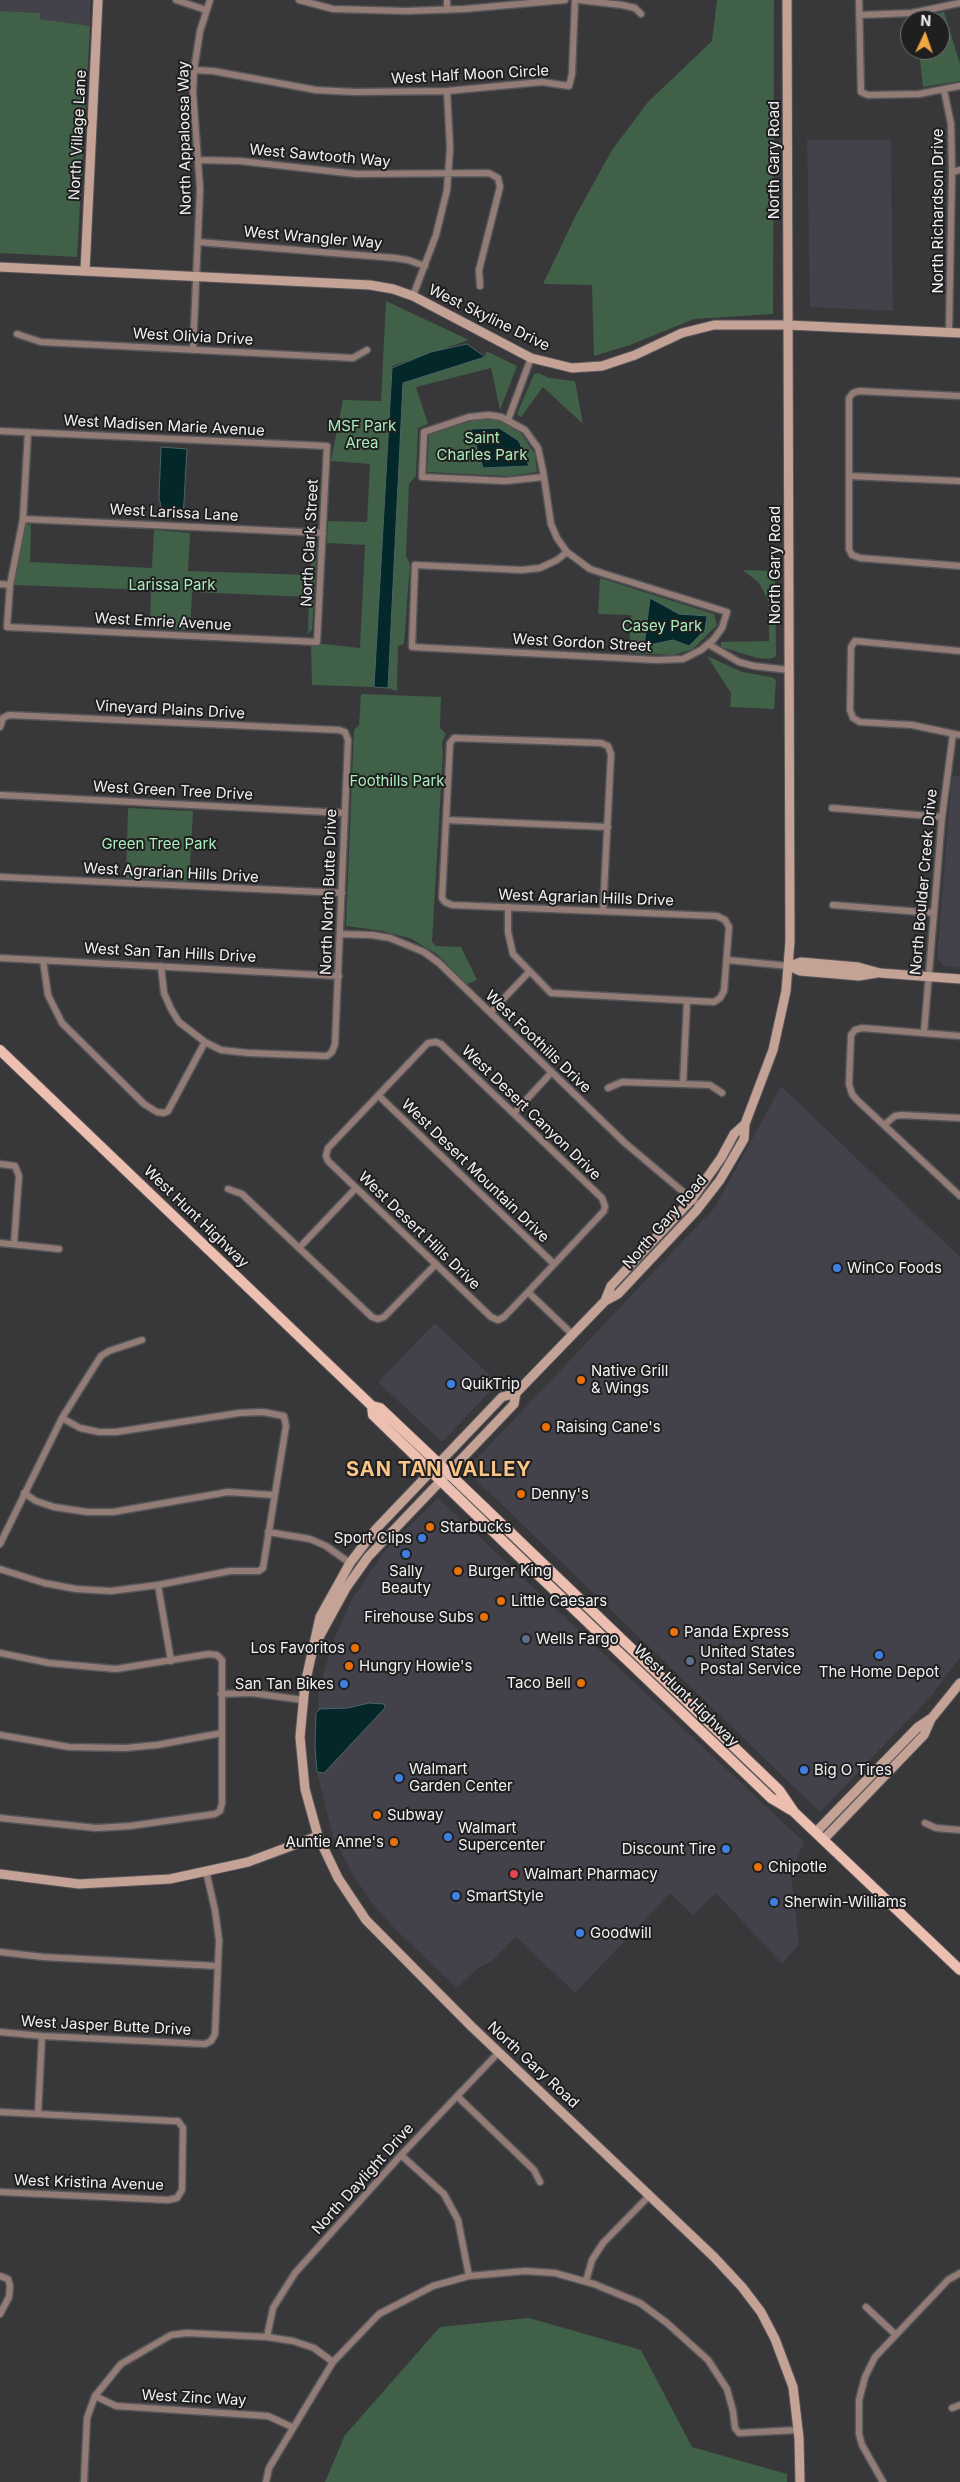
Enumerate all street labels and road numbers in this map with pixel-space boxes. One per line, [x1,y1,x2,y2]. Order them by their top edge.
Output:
street label: North Appaloosa Way [175,61,195,215]
street label: West Half Moon Circle [390,62,550,88]
street label: North Village Lane [66,69,90,201]
street label: North Gary Road [765,101,783,219]
street label: North Richardson Drive [929,128,947,294]
street label: West Sawtooth Way [249,141,391,171]
street label: West Wrangler Way [243,223,383,253]
street label: West Skyline Drive [426,281,552,355]
street label: West Olivia Drive [132,325,254,349]
street label: West Madisen Marie Avenue [63,412,265,440]
street label: North Clark Street [298,479,322,607]
street label: West Larissa Lane [109,501,239,525]
street label: North Gary Road [766,506,784,624]
street label: West Emrie Avenue [94,609,232,635]
street label: West Gordon Street [512,630,652,656]
street label: Vineyard Plains Drive [94,697,246,723]
street label: West Green Tree Drive [93,778,253,804]
street label: North Boulder Creek Drive [907,788,941,976]
street label: North North Butte Drive [317,808,341,976]
street label: West Agrarian Hills Drive [83,859,259,887]
street label: West Agrarian Hills Drive [498,886,674,910]
street label: West San Tan Hills Drive [83,940,257,966]
street label: West Foothills Drive [481,987,595,1097]
street label: West Desert Canyon Drive [458,1042,604,1184]
street label: West Desert Mountain Drive [397,1096,553,1246]
street label: West Hunt Highway [140,1162,252,1272]
street label: West Desert Hills Drive [354,1168,484,1294]
street label: North Gary Road [619,1171,711,1273]
street label: West Hunt Highway [630,1641,742,1751]
street label: West Jasper Butte Drive [20,2013,192,2039]
street label: North Gary Road [484,2018,582,2112]
street label: North Daylight Drive [308,2120,418,2238]
street label: West Kristina Avenue [14,2171,164,2195]
street label: West Zinc Way [141,2386,247,2410]

